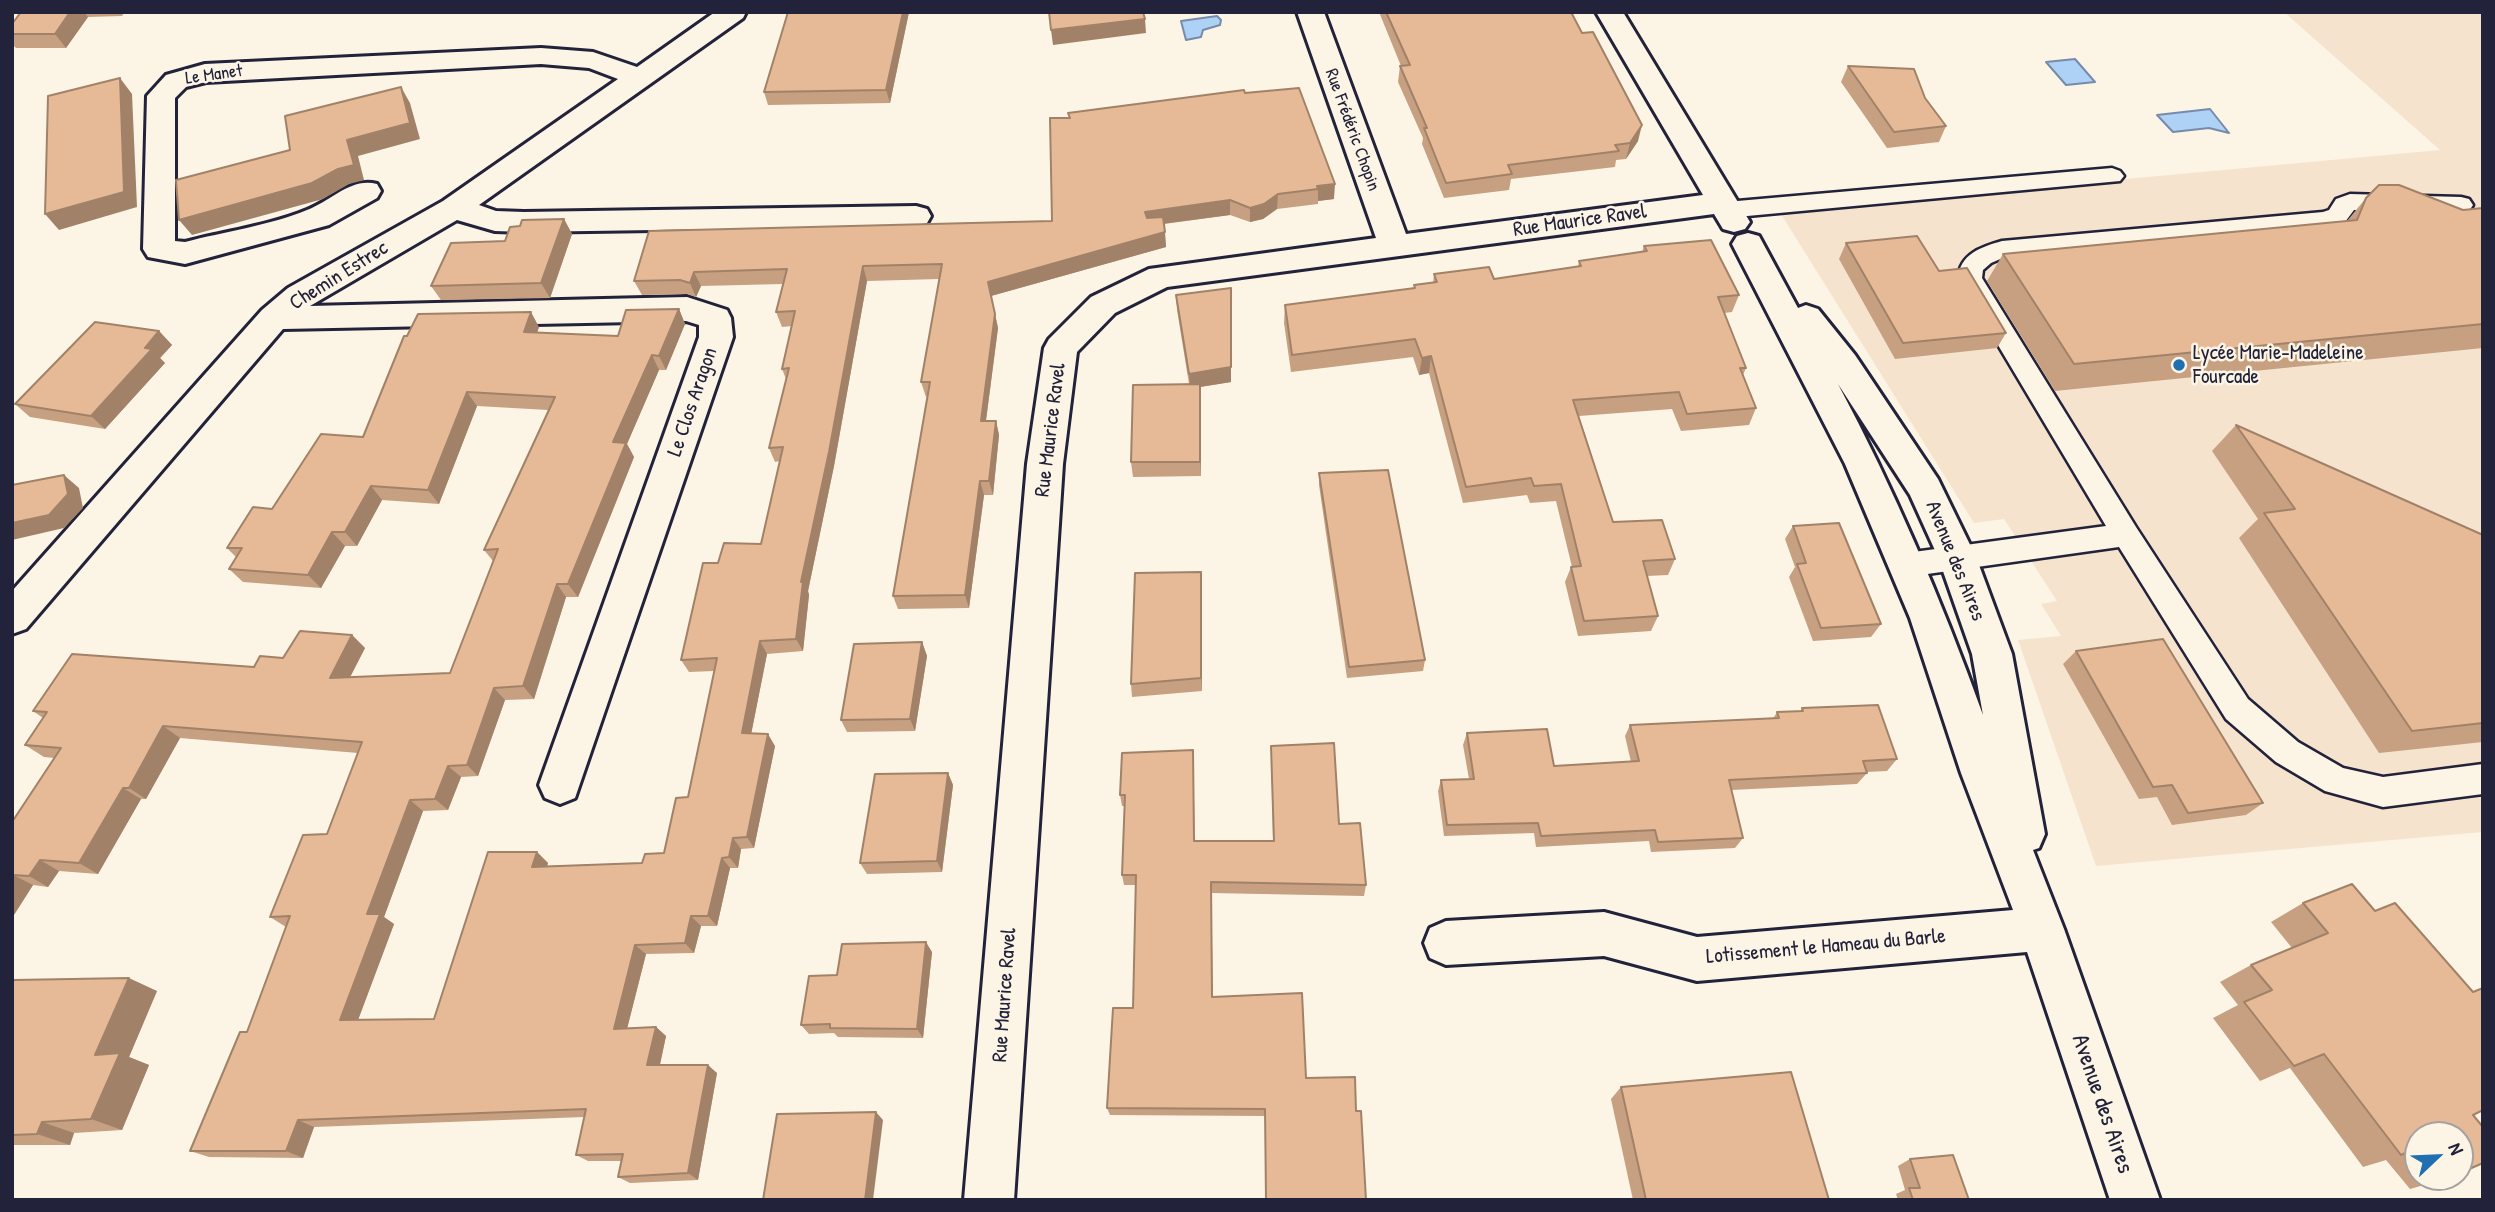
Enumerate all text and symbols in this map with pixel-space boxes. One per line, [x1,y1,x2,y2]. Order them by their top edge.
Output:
street label: Le Manet [184,60,244,90]
street label: Rue Frédéric Chopin [1320,66,1384,194]
street label: Rue Maurice Ravel [1512,199,1648,243]
street label: Chemin Estrec [285,236,393,316]
place label: Lycée Marie-Madeleine Fourcade [2193,340,2364,390]
street label: Le Clos Aragon [663,344,723,460]
marker: Lycée Marie-Madeleine Fourcade [2171,357,2187,373]
street label: Rue Maurice Ravel [1030,362,1072,498]
street label: Avenue des Aires [1920,497,1990,625]
street label: Lotissement le Hameau du Barle [1705,924,1947,970]
street label: Rue Maurice Ravel [988,927,1022,1063]
street label: Avenue des Aires [2065,1031,2139,1177]
north arrow [2404,1121,2474,1191]
text: N [2443,1139,2470,1158]

